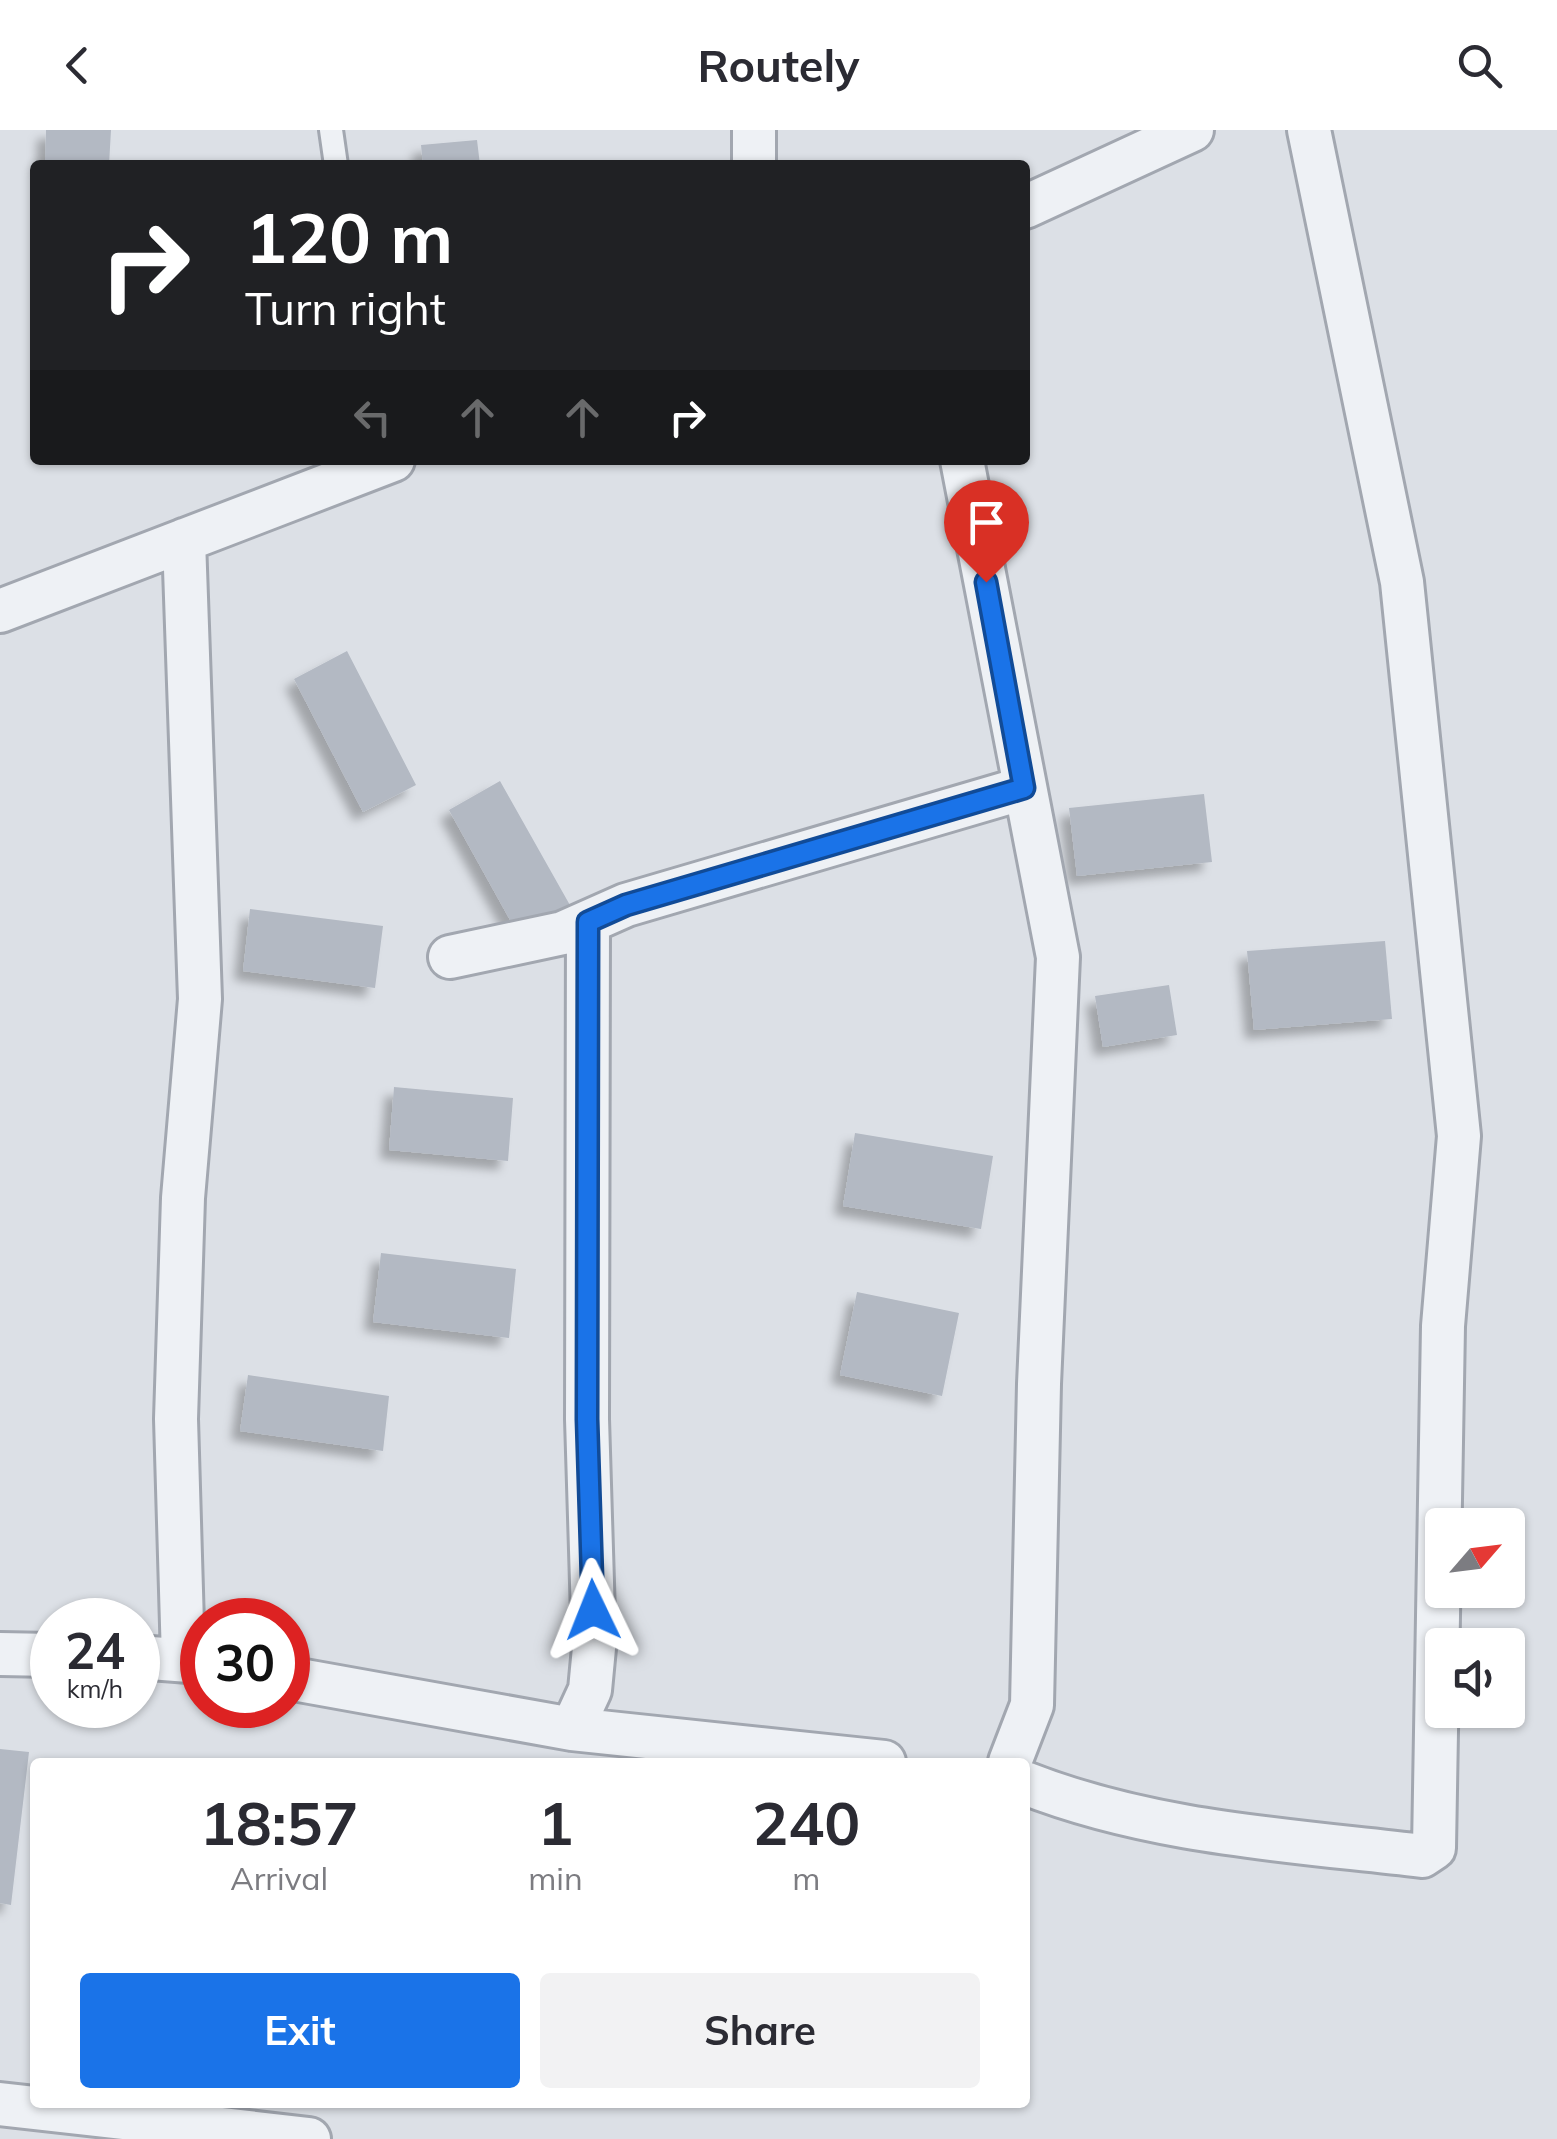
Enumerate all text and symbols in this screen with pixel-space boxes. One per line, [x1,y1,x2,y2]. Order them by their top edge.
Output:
text: Routely [697,37,860,93]
icon: back [50,38,105,93]
icon: search [1452,38,1507,93]
text: 120 m [245,193,453,281]
icon: right [80,200,210,330]
text: Turn right [245,280,446,336]
icon: left [345,390,400,445]
icon: ahead [450,390,505,445]
icon: ahead [555,390,610,445]
icon: right [660,390,715,445]
pin [944,480,1029,583]
icon: arrive [959,495,1014,550]
north arrow [1425,1508,1525,1608]
map controls [1425,1508,1525,1728]
position arrow [541,1558,645,1662]
speed limit sign: 30 [180,1598,310,1728]
text: 24 [65,1619,125,1682]
button: sound [1425,1628,1525,1728]
text: km/h [67,1673,123,1704]
text: 18:57 [200,1785,359,1860]
text: 1 [537,1785,573,1860]
text: 240 [752,1785,860,1860]
text: Arrival [230,1858,328,1898]
text: min [528,1858,583,1898]
text: m [792,1858,820,1898]
button: Exit [80,1973,520,2088]
button: Share [540,1973,980,2088]

